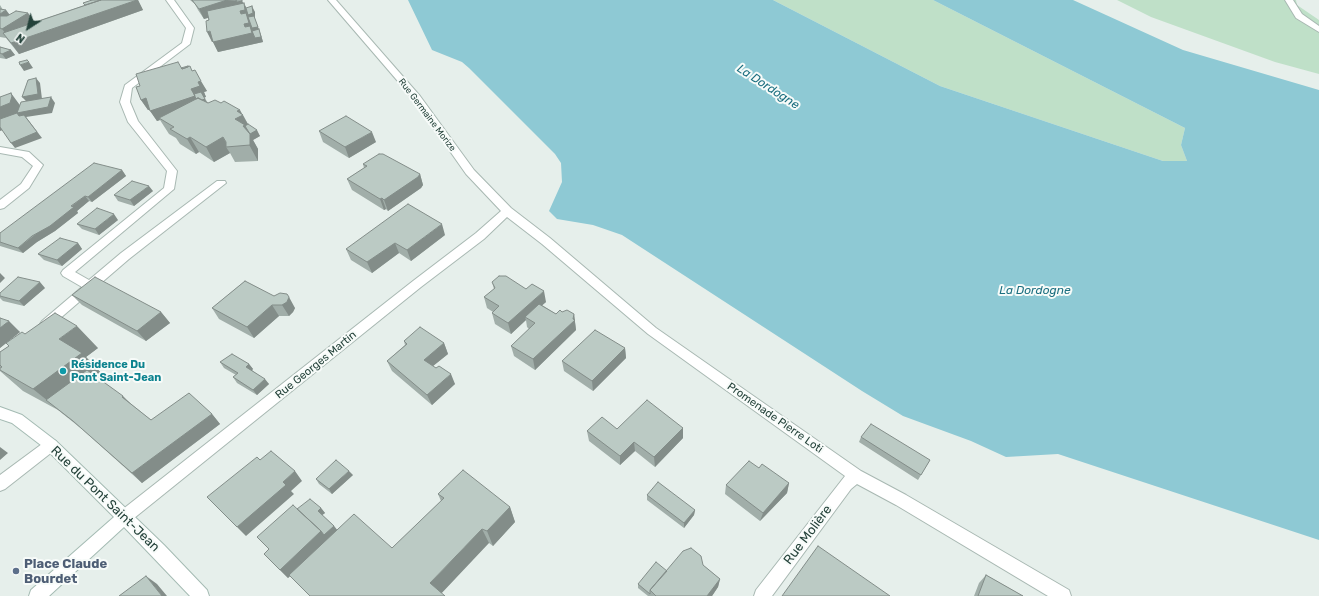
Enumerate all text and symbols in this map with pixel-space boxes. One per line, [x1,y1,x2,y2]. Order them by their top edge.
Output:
north arrow [8,8,48,48]
text: N [14,31,28,46]
water label: La Dordogne [734,62,802,112]
street label: Rue Germaine Morize [396,76,458,154]
water label: La Dordogne [999,284,1071,298]
street label: Rue Georges Martin [273,328,359,402]
place label: Résidence Du Pont Saint-Jean [71,358,161,384]
marker: Résidence Du Pont Saint-Jean [58,366,68,376]
street label: Promenade Pierre Loti [725,380,825,456]
street label: Rue du Pont Saint-Jean [47,443,163,555]
street label: Rue Molière [781,502,835,568]
place label: Place Claude Bourdet [24,556,107,587]
marker: Place Claude Bourdet [11,566,21,576]

